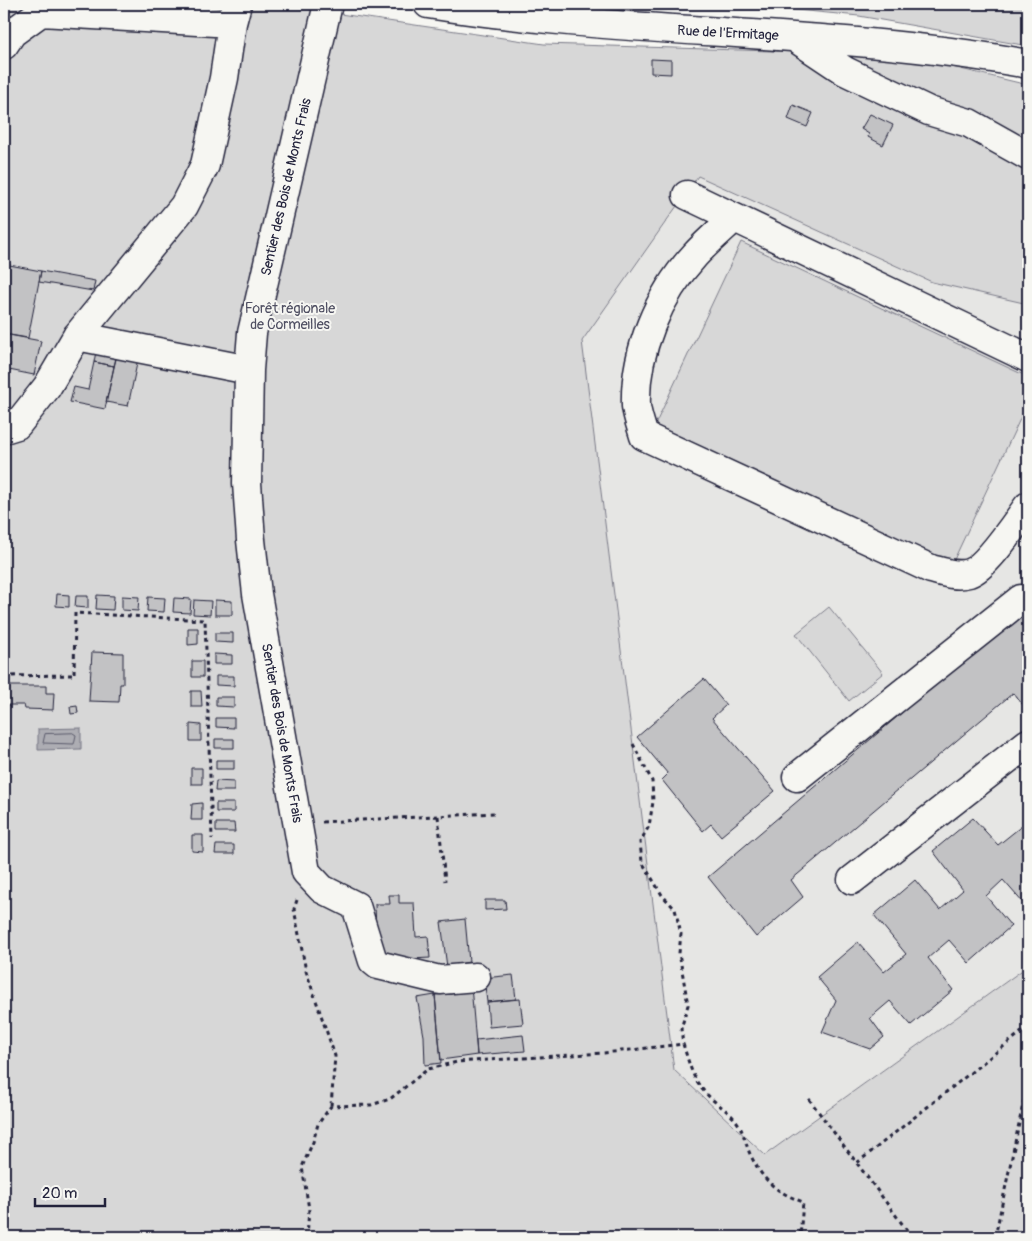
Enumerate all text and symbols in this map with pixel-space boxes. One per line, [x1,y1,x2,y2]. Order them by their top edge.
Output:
street label: Rue de l'Ermitage [677,22,779,44]
street label: Sentier des Bois de Monts Frais [257,96,315,278]
park label: Forêt régionale de Cormeilles [245,300,335,333]
street label: Sentier des Bois de Monts Frais [258,642,306,825]
scale bar [35,1176,105,1208]
text: 20 m [42,1184,77,1203]

